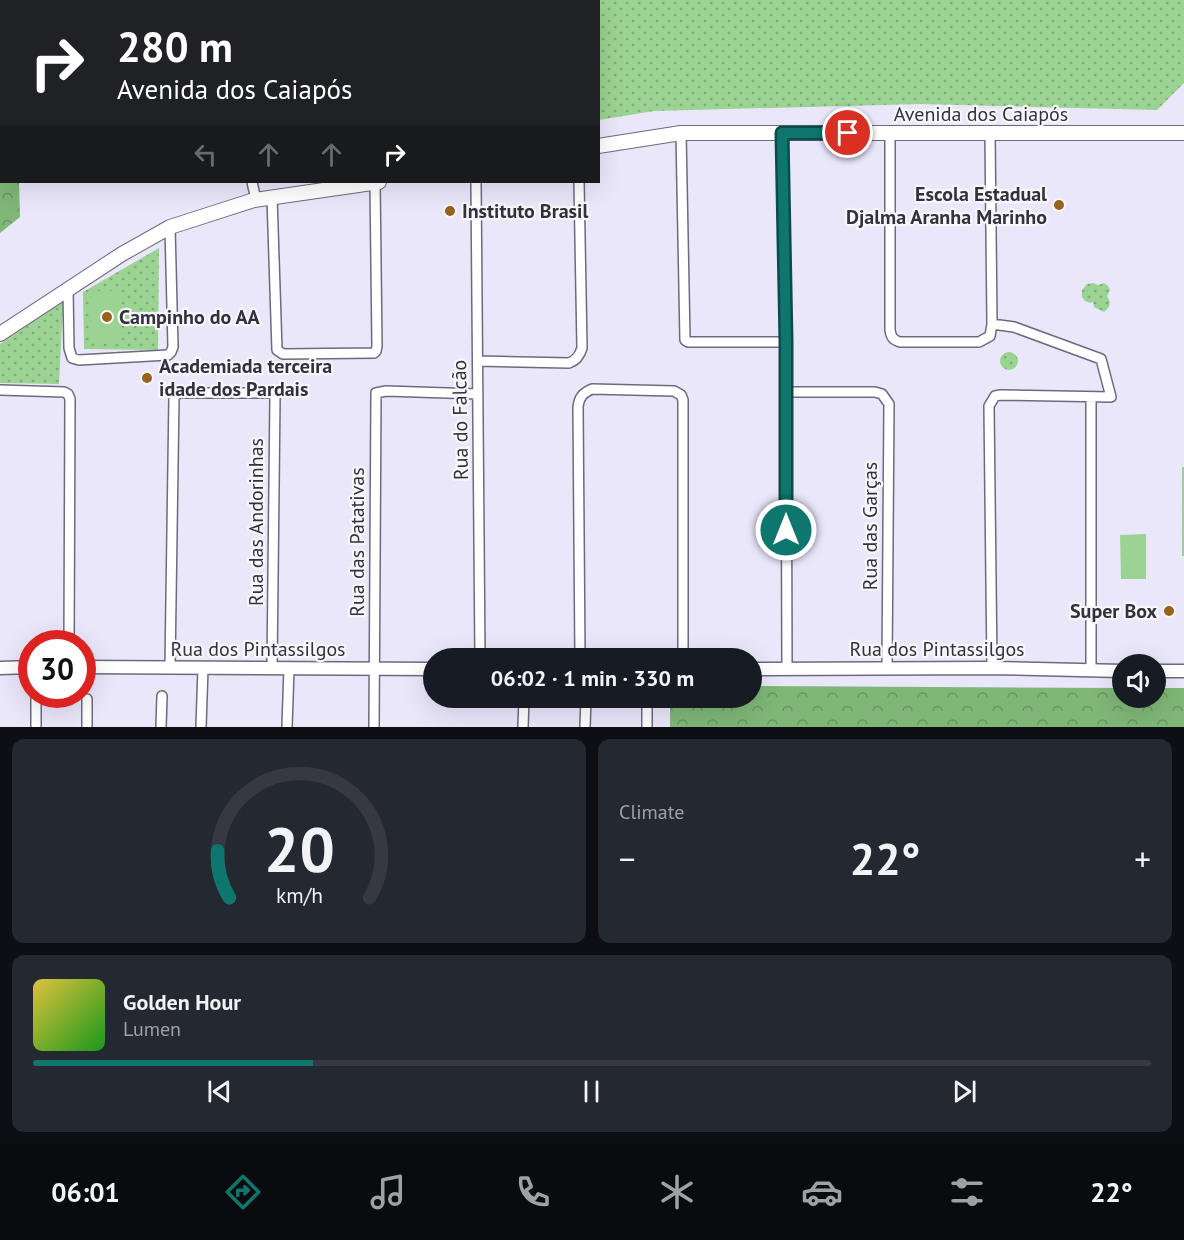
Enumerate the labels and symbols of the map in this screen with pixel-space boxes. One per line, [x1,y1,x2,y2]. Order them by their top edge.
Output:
street label: Avenida dos Caiapós [894,101,1068,127]
pin [822,107,873,158]
place label: Escola Estadual Djalma Aranha Marinho [846,181,1047,230]
place label: Instituto Brasil [462,198,588,224]
marker: Escola Estadual Djalma Aranha Marinho [1052,198,1066,212]
marker: Instituto Brasil [443,204,457,218]
place label: Campinho do AA [119,304,260,330]
marker: Campinho do AA [100,310,114,324]
place label: Academiada terceira idade dos Pardais [159,353,332,402]
street label: Rua do Falcão [446,360,474,480]
marker: Academiada terceira idade dos Pardais [140,371,154,385]
street label: Rua das Andorinhas [243,438,269,606]
street label: Rua das Garças [857,462,883,590]
street label: Rua das Patativas [344,467,370,617]
position arrow [754,498,818,562]
place label: Super Box [1070,598,1157,624]
marker: Super Box [1162,604,1176,618]
speed limit sign: 30 [18,630,96,708]
street label: Rua dos Pintassilgos [170,636,346,662]
street label: Rua dos Pintassilgos [849,636,1025,662]

